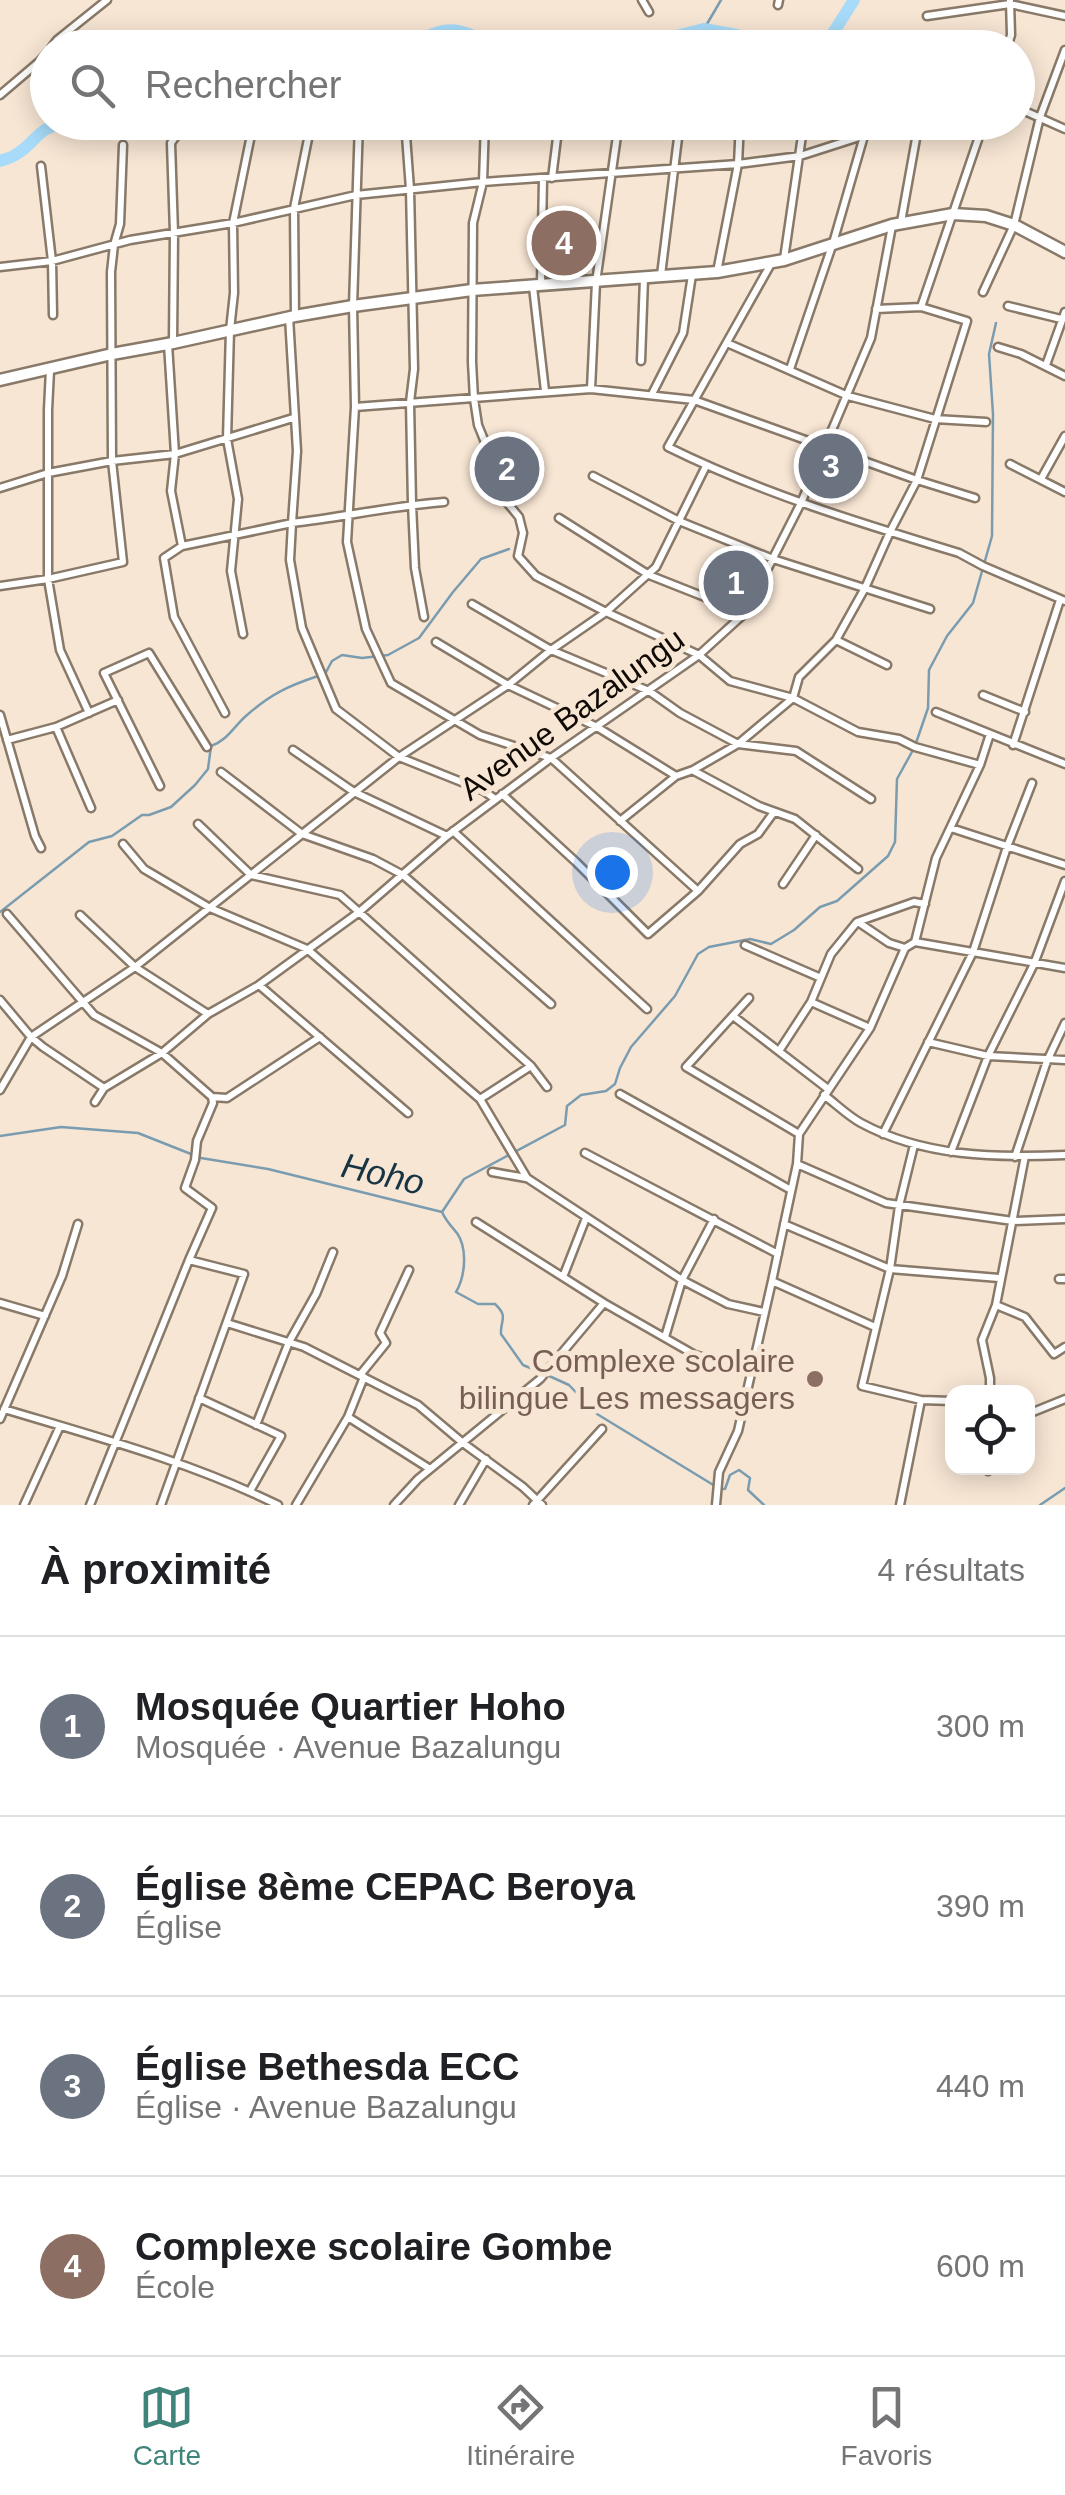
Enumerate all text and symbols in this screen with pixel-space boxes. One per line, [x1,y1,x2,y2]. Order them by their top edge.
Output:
search box [30,30,1035,140]
icon: search [65,58,120,113]
text: Rechercher [145,64,341,106]
pin: 4 [532,206,596,280]
pin: 3 [798,428,864,504]
pin: 2 [474,432,540,506]
pin: 1 [704,546,768,620]
street label: Avenue Bazalungu [453,621,691,807]
your location [587,847,638,898]
water label: Hoho [338,1145,428,1202]
place label: Complexe scolaire bilingue Les messagers [459,1343,795,1416]
marker: Complexe scolaire bilingue Les messagers [804,1368,826,1390]
map controls [945,1385,1035,1475]
button: locate [945,1385,1035,1475]
text: À proximité [40,1546,271,1593]
text: 4 résultats [877,1552,1025,1588]
text: Mosquée Quartier Hoho [135,1686,566,1728]
text: 1 [64,1708,81,1744]
text: 300 m [936,1708,1025,1744]
text: Mosquée · Avenue Bazalungu [135,1729,561,1765]
text: Église 8ème CEPAC Beroya [135,1866,635,1908]
text: 2 [64,1888,81,1924]
text: 390 m [936,1888,1025,1924]
text: Église [135,1909,222,1945]
text: Église Bethesda ECC [135,2046,519,2088]
text: 3 [64,2068,81,2104]
text: 440 m [936,2068,1025,2104]
text: Église · Avenue Bazalungu [135,2089,517,2125]
text: Complexe scolaire Gombe [135,2226,612,2268]
text: 4 [64,2248,81,2284]
text: 600 m [936,2248,1025,2284]
text: École [135,2269,215,2305]
tab: Carte [133,2380,201,2472]
tab: Itinéraire [466,2380,575,2472]
tab: Favoris [841,2380,932,2472]

